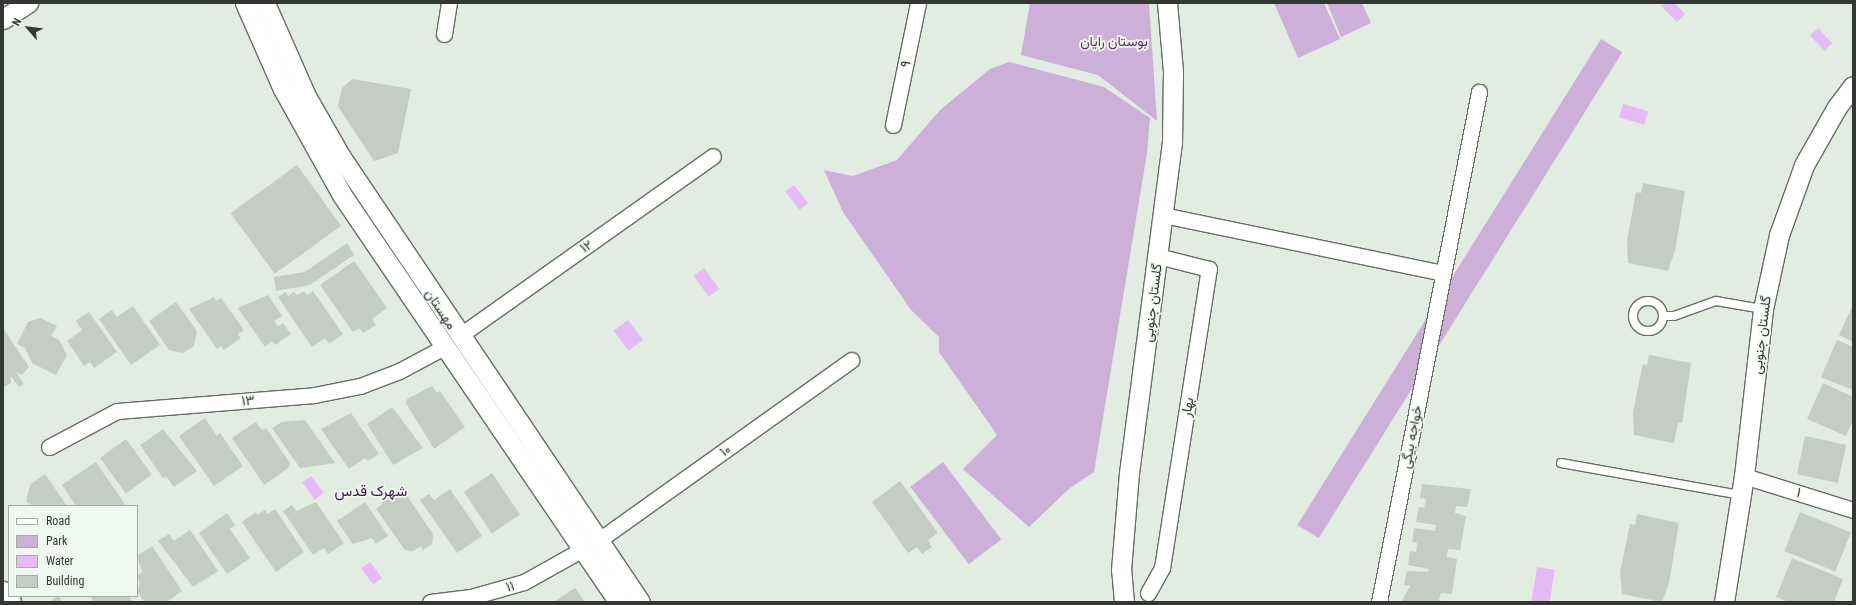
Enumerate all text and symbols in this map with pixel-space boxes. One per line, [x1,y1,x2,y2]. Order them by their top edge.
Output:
north arrow [8,8,48,48]
text: N [10,16,24,28]
park label: بوستان رایان [1080,33,1148,49]
street label: ۹ [896,59,914,69]
street label: ۱۲ [577,236,595,256]
street label: گلستان جنوبی [1139,263,1165,343]
street label: مهستان [422,286,460,332]
street label: گلستان جنوبی [1748,295,1774,375]
street label: ۱۳ [241,391,255,409]
street label: بهار [1177,396,1197,418]
street label: خواجه بیگی [1397,404,1425,470]
street label: ۱۰ [716,440,734,460]
district label: شهرک قدس [335,483,407,501]
street label: ۱ [1795,483,1803,501]
legend [8,505,138,597]
text: Road [46,514,70,528]
text: Park [46,534,67,548]
text: Water [46,554,74,568]
text: Building [46,574,84,588]
street label: ۱۱ [504,577,516,595]

